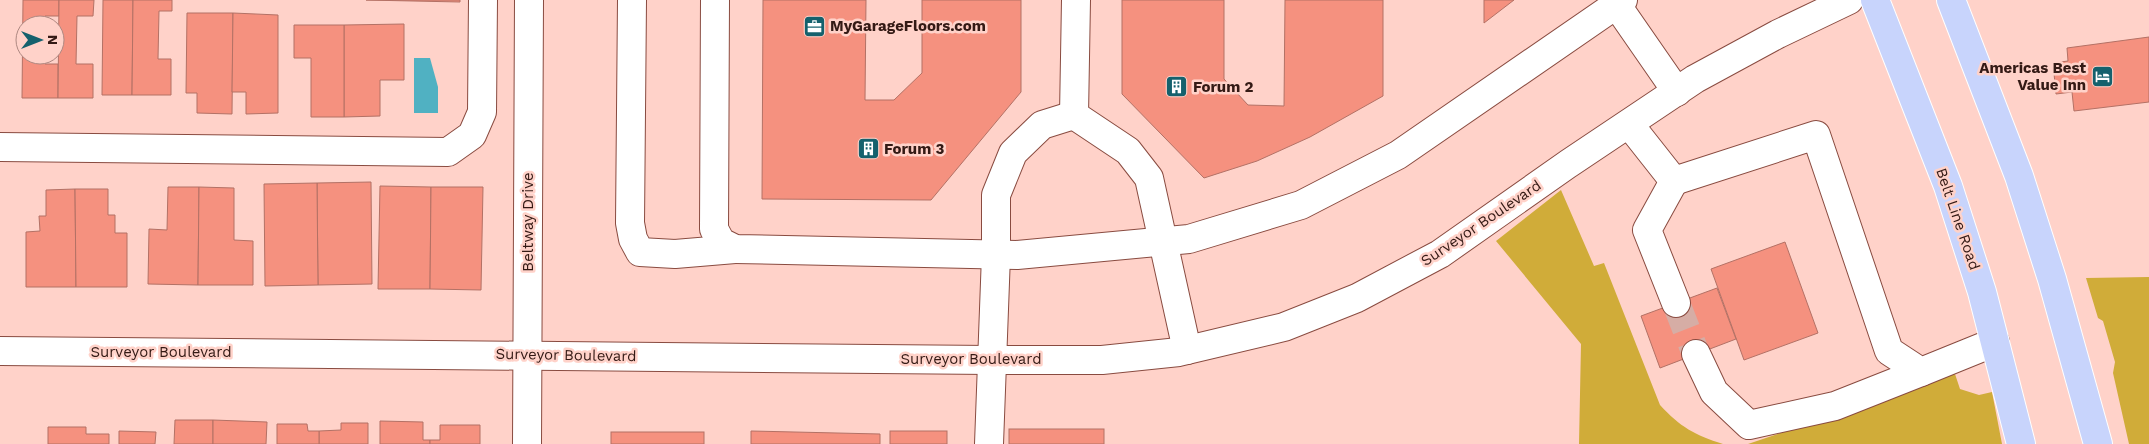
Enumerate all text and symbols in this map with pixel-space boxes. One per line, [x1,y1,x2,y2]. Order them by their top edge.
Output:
office icon: MyGarageFloors.com [802,14,826,38]
north arrow [15,15,65,65]
place label: MyGarageFloors.com [830,17,986,35]
text: N [45,35,61,45]
place label: Americas Best Value Inn [1979,59,2086,94]
hotel icon: Americas Best Value Inn [2090,65,2114,89]
building icon: Forum 2 [1165,75,1189,99]
place label: Forum 2 [1193,78,1254,96]
building icon: Forum 3 [856,137,880,161]
place label: Forum 3 [884,140,945,158]
street label: Belt Line Road [1932,166,1984,272]
street label: Beltway Drive [519,172,537,272]
street label: Surveyor Boulevard [1417,176,1545,270]
street label: Surveyor Boulevard [90,343,232,361]
street label: Surveyor Boulevard [495,345,637,365]
street label: Surveyor Boulevard [900,350,1042,368]

